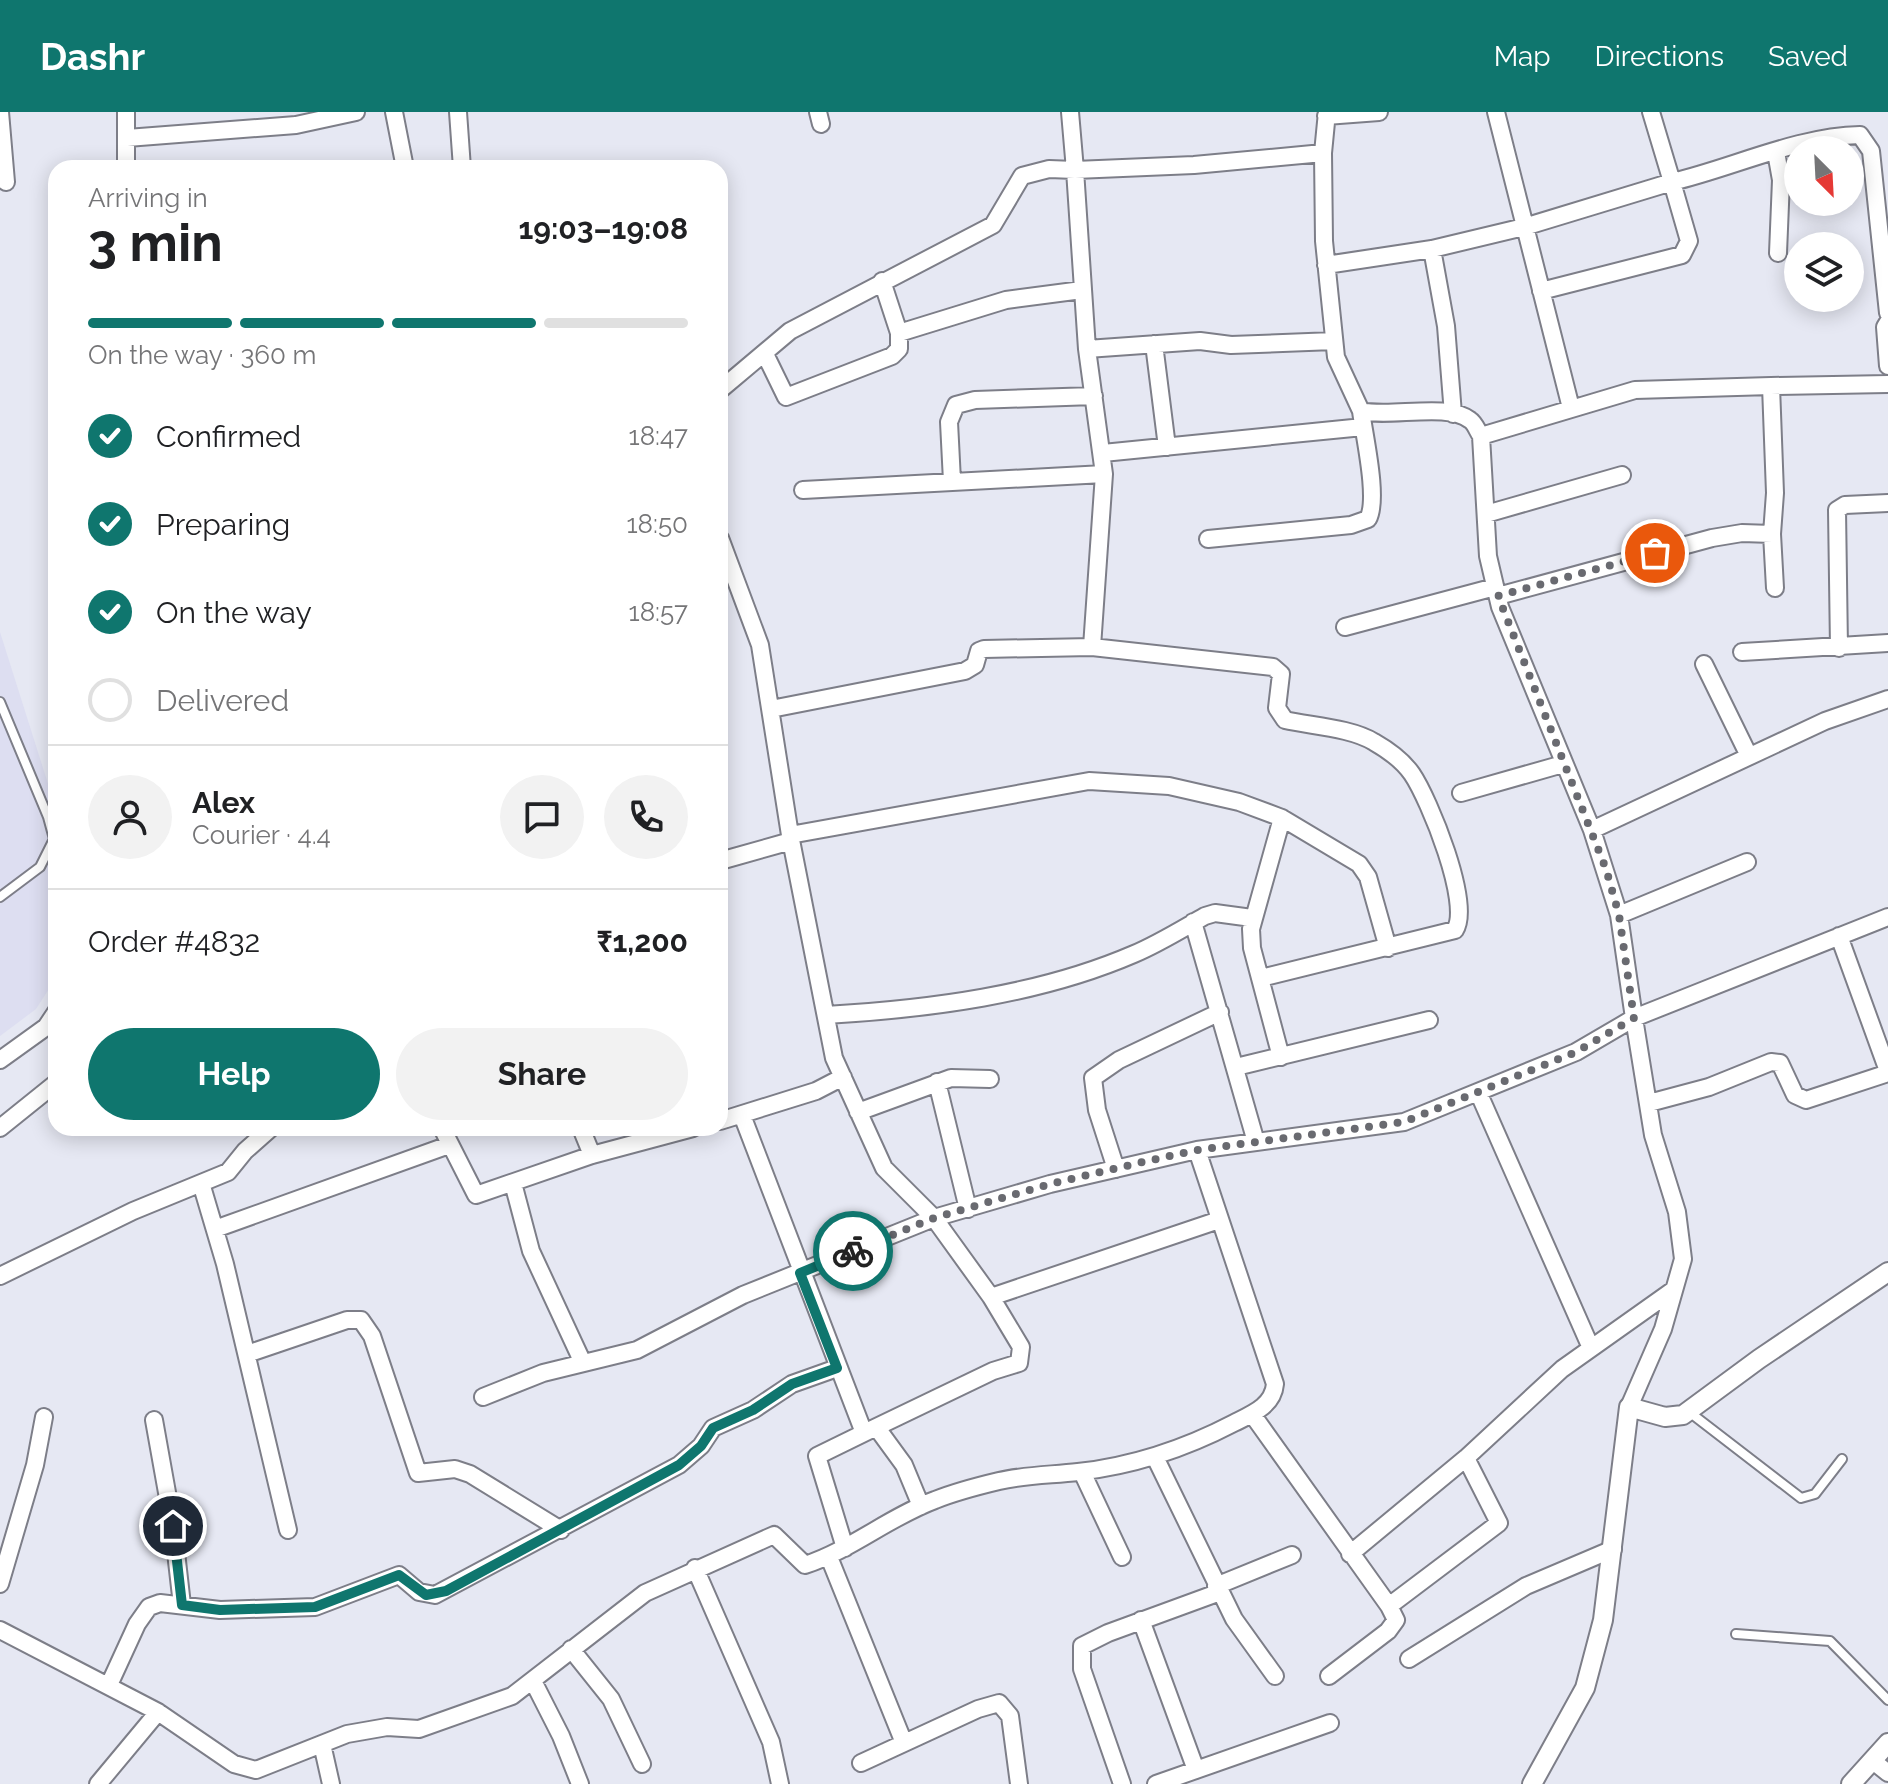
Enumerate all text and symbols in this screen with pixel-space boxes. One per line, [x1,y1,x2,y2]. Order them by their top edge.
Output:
text: Dashr [40,34,145,79]
text: Map [1494,40,1551,73]
text: Directions [1595,40,1724,73]
text: Saved [1768,40,1848,73]
north arrow [1784,136,1864,216]
map controls [1784,136,1864,312]
text: Arriving in [88,183,208,213]
text: 19:03–19:08 [518,211,688,246]
text: 3 min [88,212,223,273]
button: layers [1784,232,1864,312]
text: On the way · 360 m [88,340,316,370]
icon: check [88,414,132,458]
text: Confirmed [156,419,301,454]
text: 18:47 [629,421,688,451]
icon: check [88,502,132,546]
text: Preparing [156,507,290,542]
text: 18:50 [626,509,688,539]
pin [1621,519,1689,587]
icon: bag [1633,531,1677,575]
icon: check [88,590,132,634]
text: On the way [156,595,312,630]
text: 18:57 [629,597,688,627]
text: Delivered [156,683,289,718]
button: person [88,775,172,859]
button: chat [500,775,584,859]
button: phone [604,775,688,859]
text: Alex [192,785,255,820]
text: Courier · 4.4 [192,820,331,850]
text: Order #4832 [88,924,260,959]
text: ₹1,200 [596,924,688,959]
button: Help [88,1028,380,1120]
button: Share [396,1028,688,1120]
courier [813,1211,893,1291]
icon: bike [831,1229,875,1273]
pin [139,1492,207,1560]
icon: home [151,1504,195,1548]

